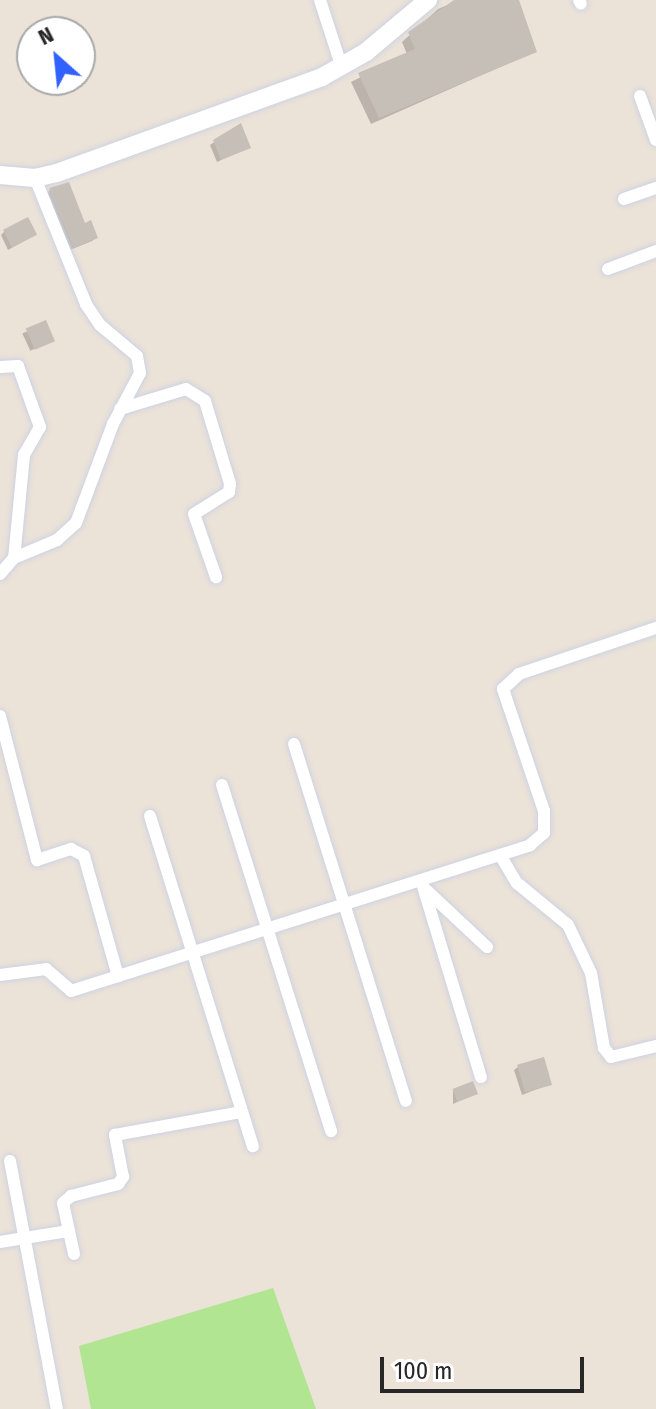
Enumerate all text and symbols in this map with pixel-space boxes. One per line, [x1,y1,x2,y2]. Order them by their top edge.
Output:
north arrow [16,16,96,96]
text: N [34,21,58,51]
scale bar [384,1341,588,1391]
text: 100 m [394,1357,452,1385]

